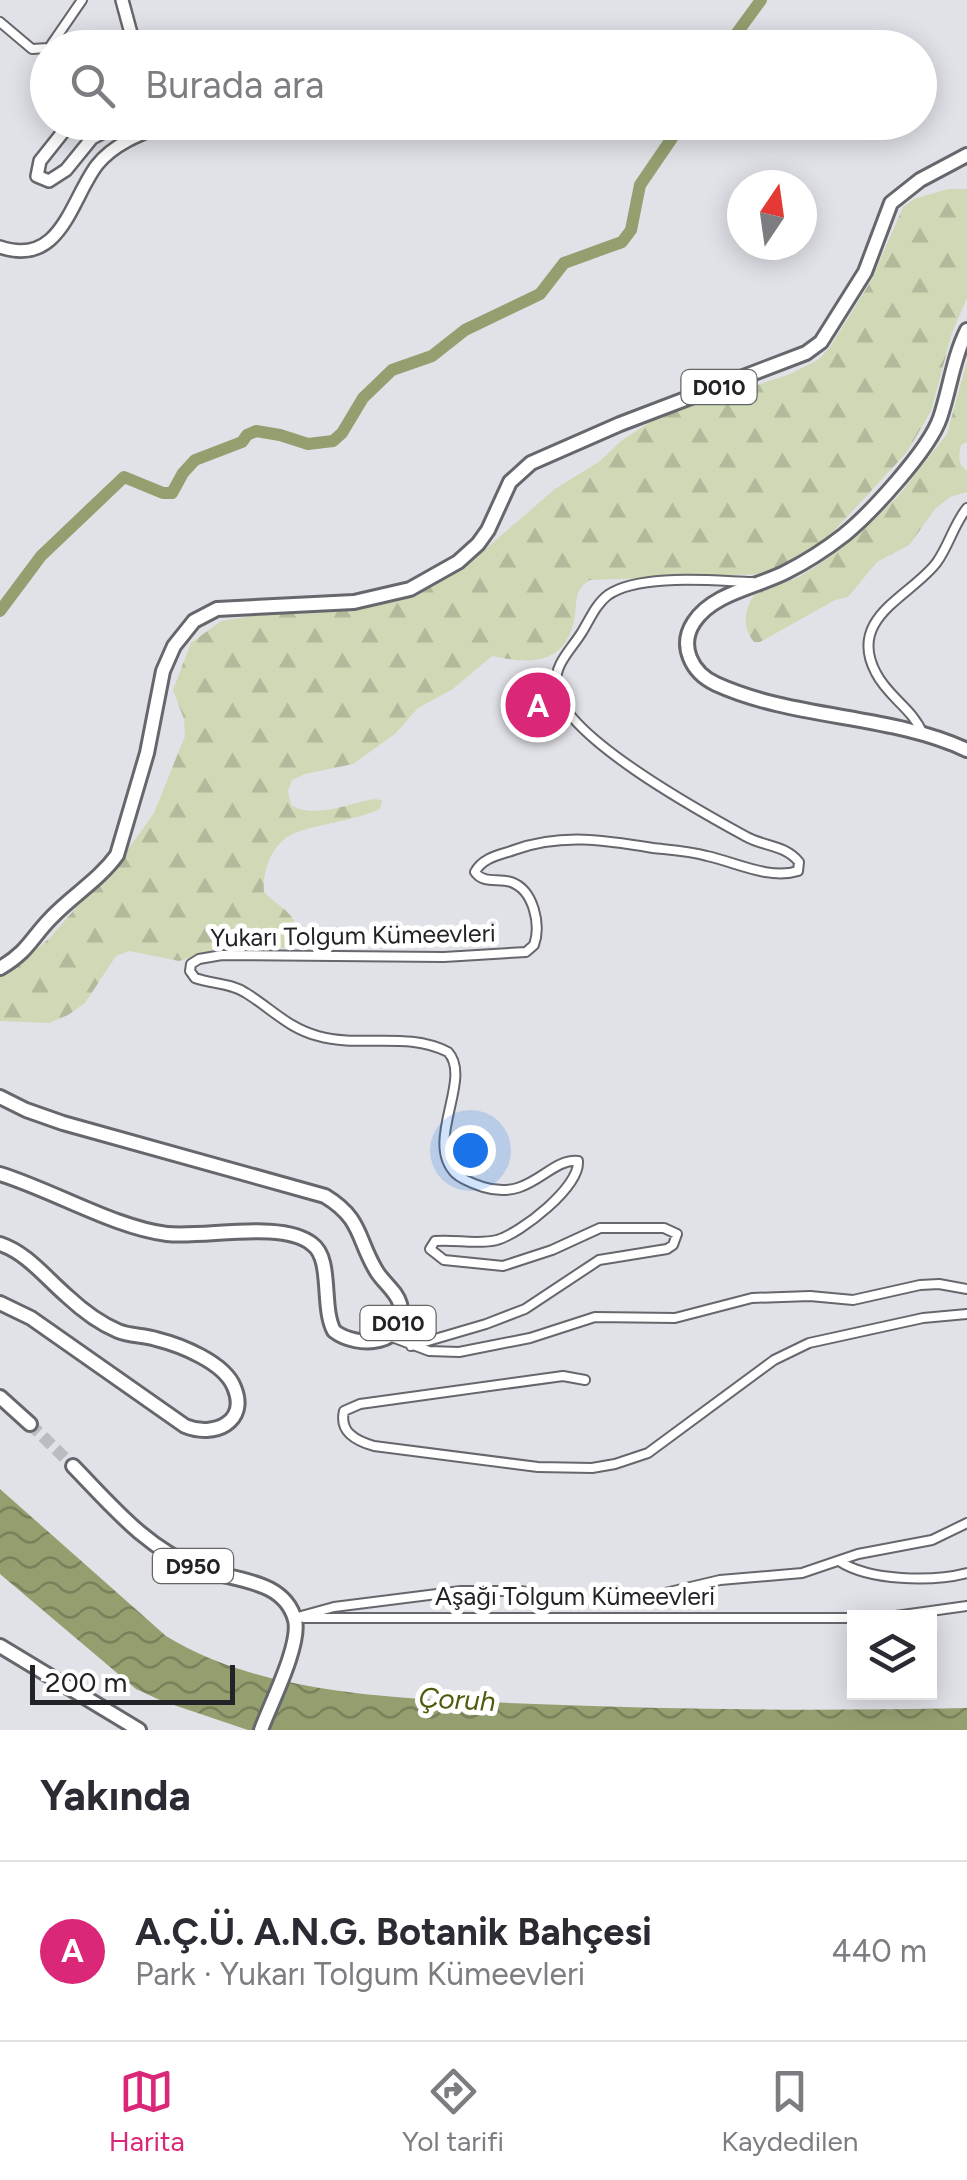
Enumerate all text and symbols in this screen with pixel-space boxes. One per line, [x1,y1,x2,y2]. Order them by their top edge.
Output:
search box [30,30,937,140]
icon: search [65,58,120,113]
text: Burada ara [145,62,324,108]
north arrow [727,170,817,260]
road number: D010 [682,370,756,404]
pin: A [506,668,570,742]
street label: Yukarı Tolgum Kümeevleri [210,918,496,952]
your location [445,1125,496,1176]
road number: D010 [360,1306,436,1340]
road number: D950 [153,1549,233,1583]
street label: Aşağı Tolgum Kümeevleri [435,1581,715,1611]
map controls [847,1610,937,1700]
button: layers [847,1610,937,1700]
scale bar [30,1660,235,1704]
text: 200 m [45,1665,127,1699]
water label: Çoruh [418,1680,496,1718]
text: Yakında [40,1770,191,1821]
text: A.Ç.Ü. A.N.G. Botanik Bahçesi [135,1909,652,1955]
text: A [61,1932,84,1970]
text: 440 m [832,1932,927,1970]
text: Park · Yukarı Tolgum Kümeevleri [135,1955,585,1993]
tab: Harita [109,2064,185,2158]
tab: Yol tarifi [402,2064,504,2158]
tab: Kaydedilen [721,2064,858,2158]

